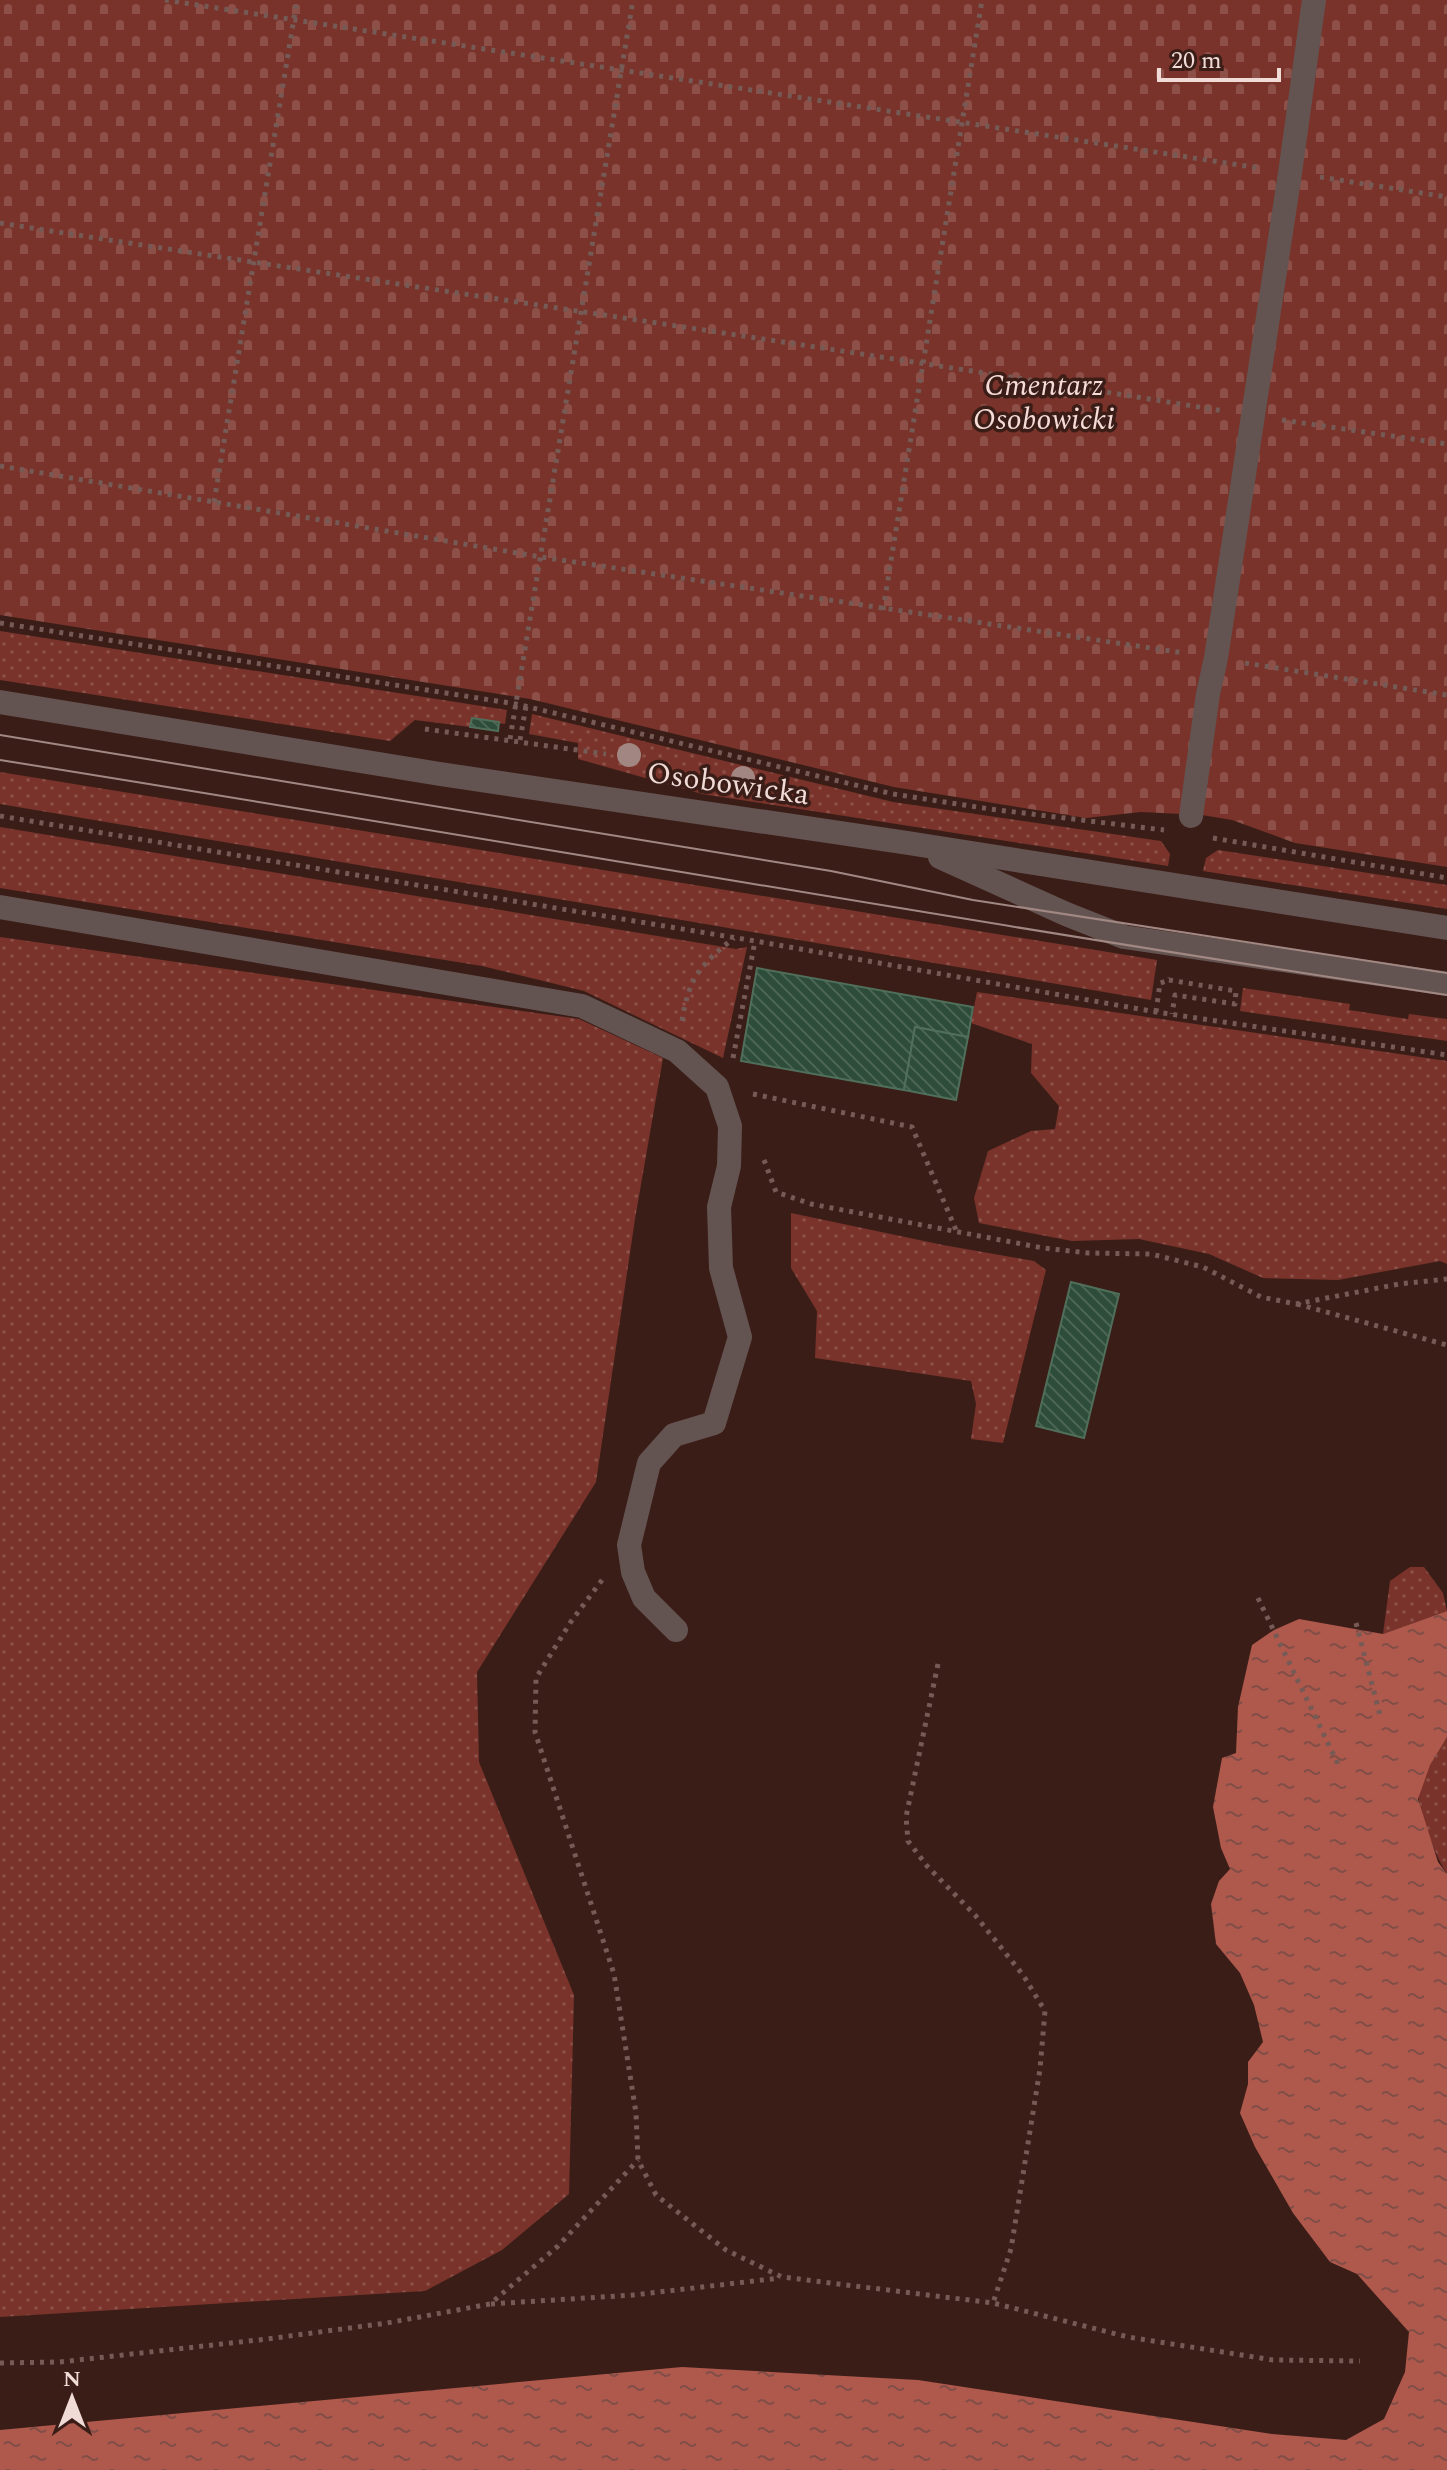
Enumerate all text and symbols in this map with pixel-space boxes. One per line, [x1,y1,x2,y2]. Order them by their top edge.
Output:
scale bar [1159,32,1279,82]
text: 20 m [1171,43,1222,79]
park label: Cmentarz Osobowicki [973,363,1115,443]
street label: Osobowicka [644,750,813,818]
north arrow [32,2358,112,2438]
text: N [63,2363,81,2396]

